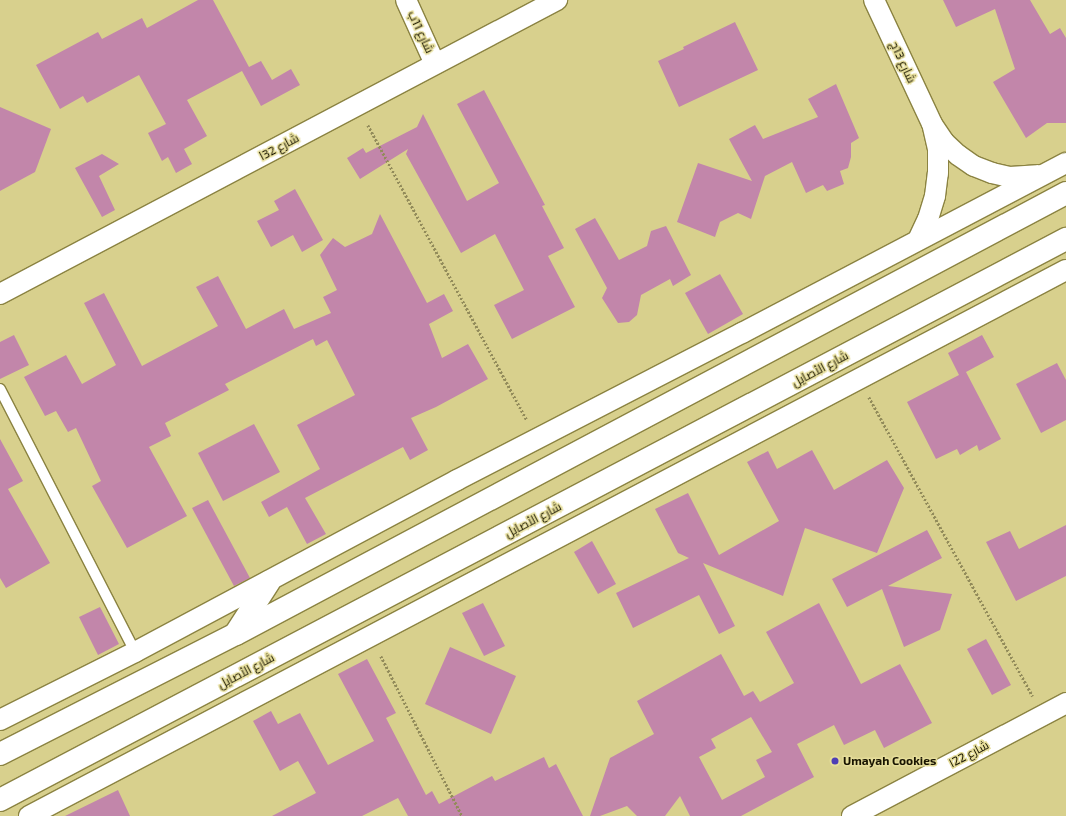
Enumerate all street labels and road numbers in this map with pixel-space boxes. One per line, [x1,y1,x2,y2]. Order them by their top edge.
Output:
street label: شارع 11ب [405,9,437,55]
street label: شارع 13ج [887,39,919,85]
street label: شارع 32ا [257,131,301,163]
street label: شارع الأصايل [789,348,851,390]
street label: شارع الأصايل [502,499,564,541]
street label: شارع الأصايل [215,650,277,692]
street label: شارع 22ا [947,738,991,770]

